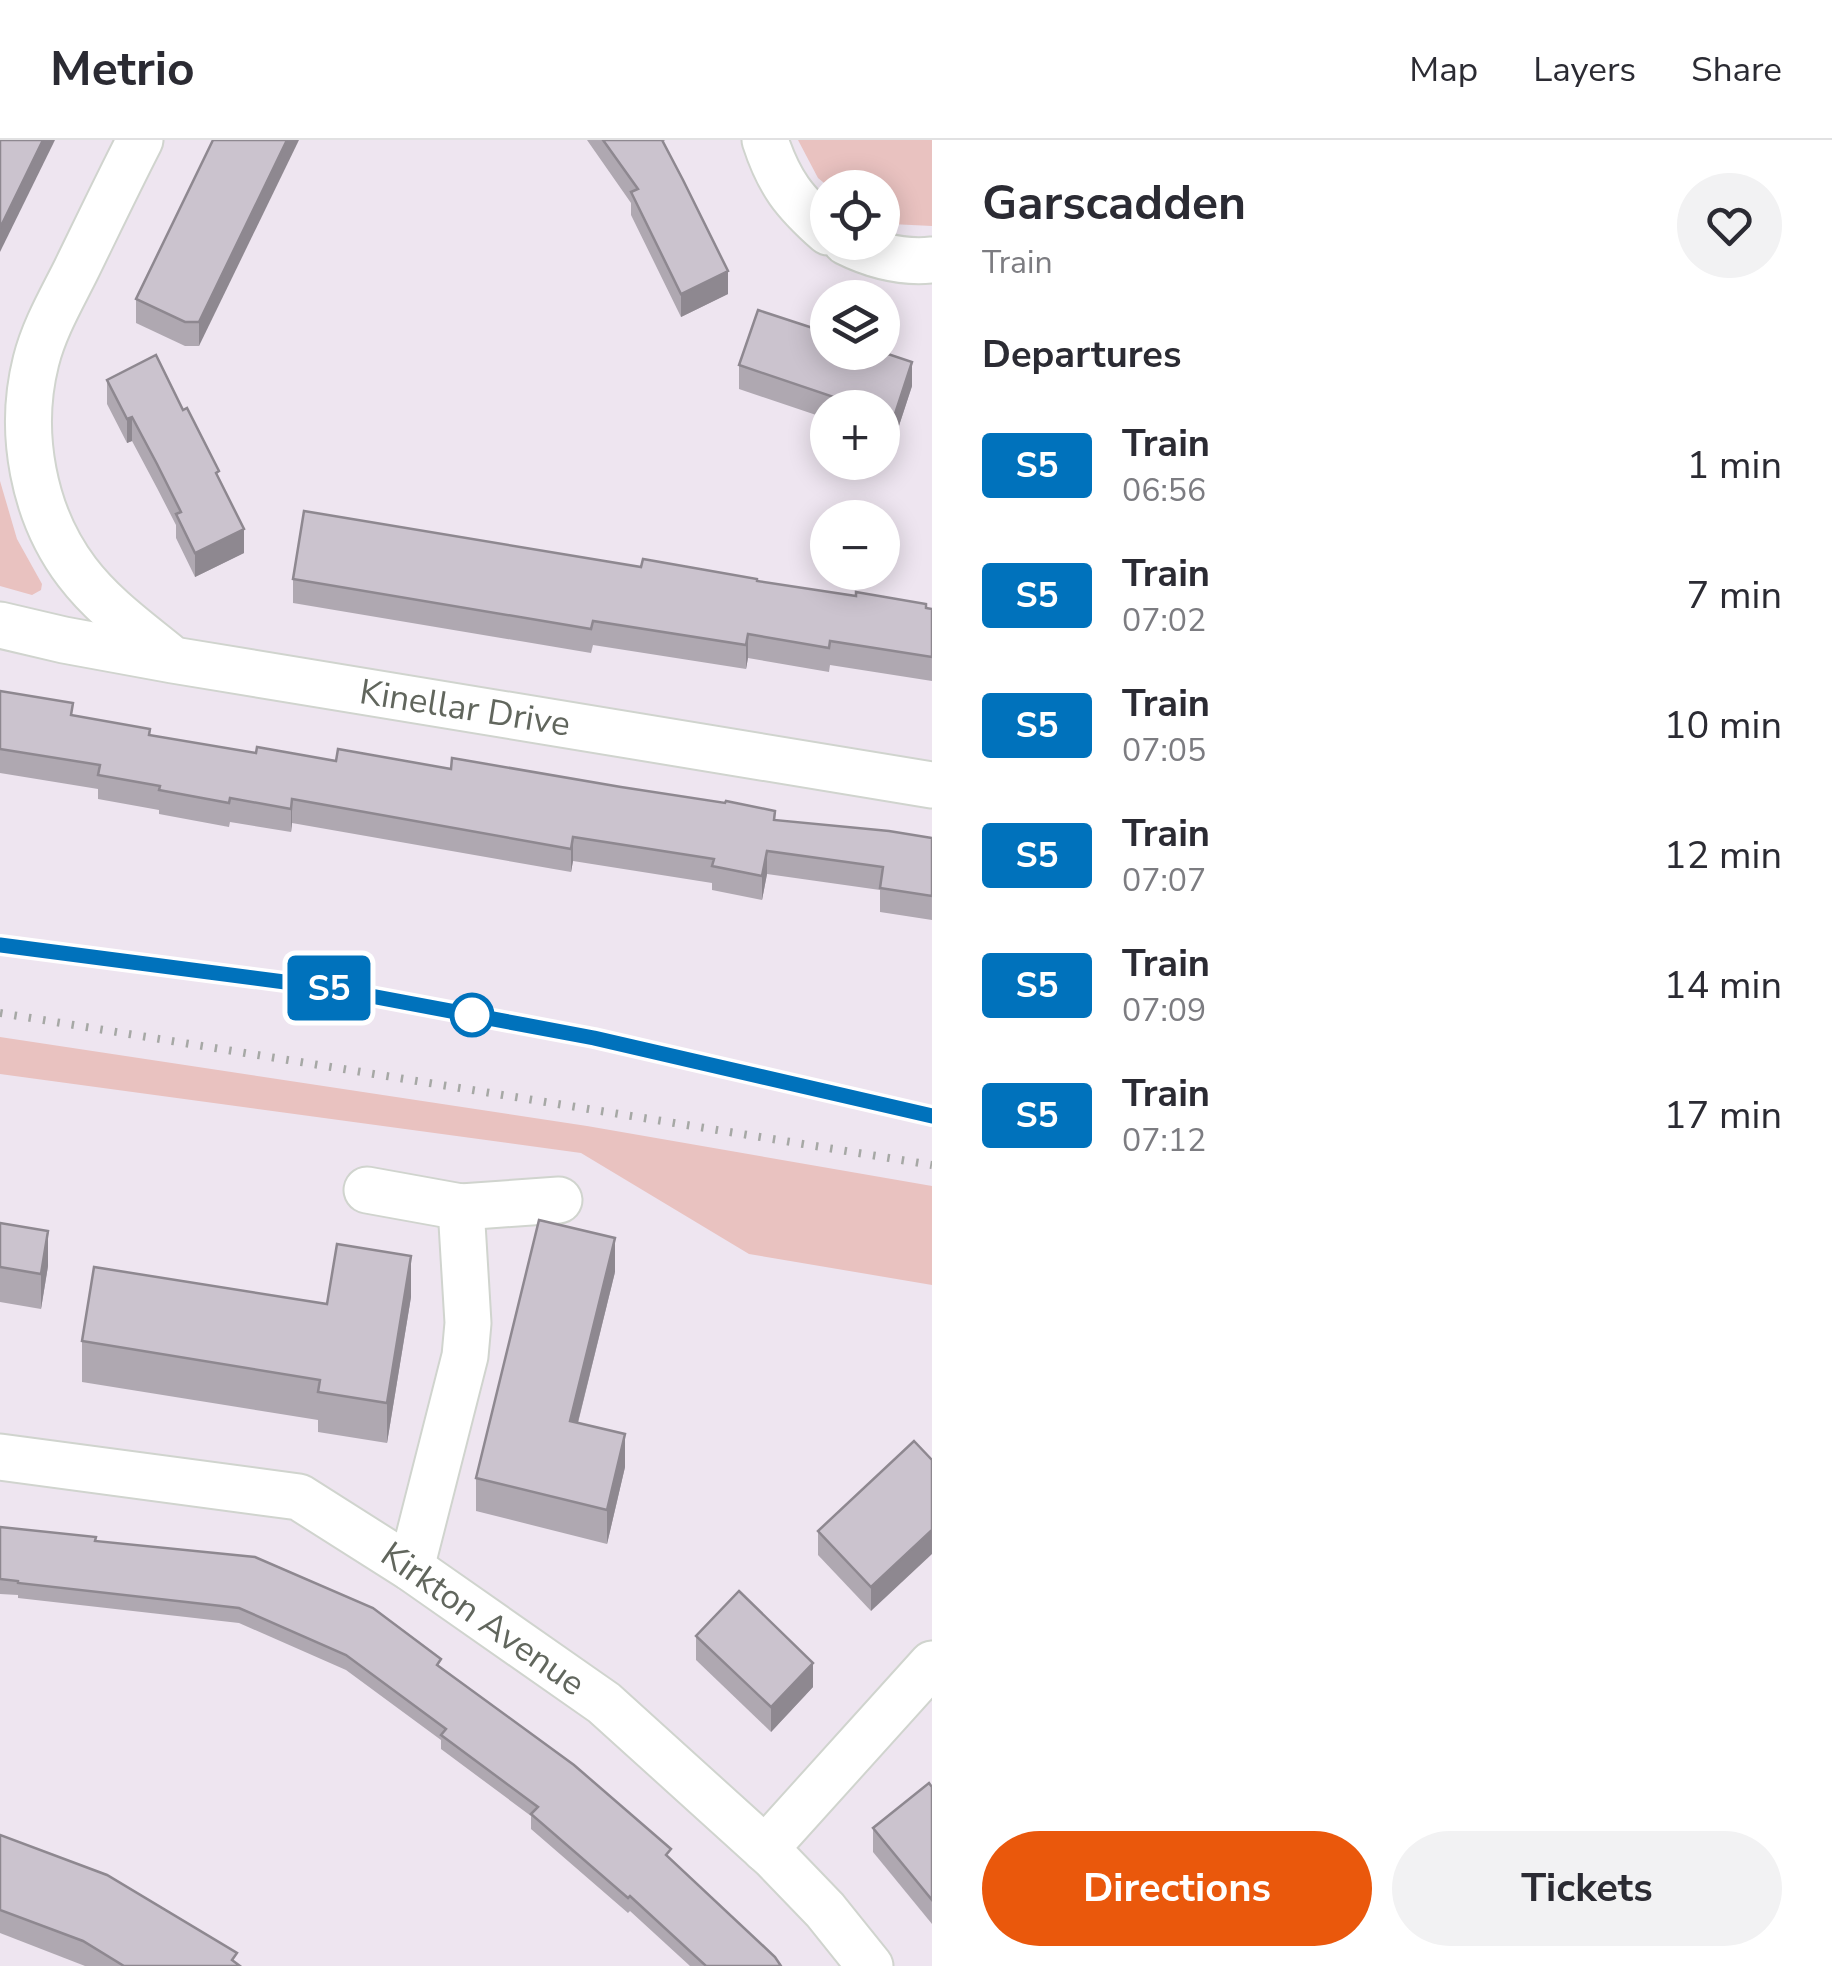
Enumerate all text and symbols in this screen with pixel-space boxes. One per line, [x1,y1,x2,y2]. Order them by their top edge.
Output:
text: Metrio [50,36,195,102]
text: Map [1409,46,1478,93]
text: Layers [1533,46,1636,93]
text: Share [1691,46,1782,93]
map controls [810,170,900,590]
button: locate [810,170,900,260]
text: Garscadden [982,170,1246,236]
button: heart [1677,173,1782,278]
text: Train [982,241,1053,284]
button: layers [810,280,900,370]
text: Departures [982,329,1181,380]
button: + [810,390,900,480]
text: Train [1122,418,1210,469]
text: 1 min [1687,440,1782,491]
text: S5 [1015,442,1059,489]
text: 06:56 [1122,469,1206,512]
button: − [810,500,900,590]
text: Train [1122,548,1210,599]
text: 7 min [1687,570,1782,621]
text: S5 [1015,572,1059,619]
text: 07:02 [1122,599,1206,642]
street label: Kinellar Drive [356,668,574,748]
text: Train [1122,678,1210,729]
text: 10 min [1664,700,1782,751]
text: S5 [1015,702,1059,749]
text: 07:05 [1122,729,1206,772]
text: Train [1122,808,1210,859]
text: 12 min [1664,830,1782,881]
text: S5 [1015,832,1059,879]
text: 07:07 [1122,859,1206,902]
text: Train [1122,938,1210,989]
line badge: S5 [284,956,374,1020]
text: 14 min [1664,960,1782,1011]
text: S5 [1015,962,1059,1009]
text: S5 [307,965,351,1012]
text: 07:09 [1122,989,1206,1032]
unlabelled marker [451,994,493,1036]
text: Train [1122,1068,1210,1119]
text: 17 min [1664,1090,1782,1141]
text: S5 [1015,1092,1059,1139]
text: 07:12 [1122,1119,1206,1162]
street label: Kirkton Avenue [372,1531,594,1707]
button: Directions [982,1831,1372,1946]
button: Tickets [1392,1831,1782,1946]

